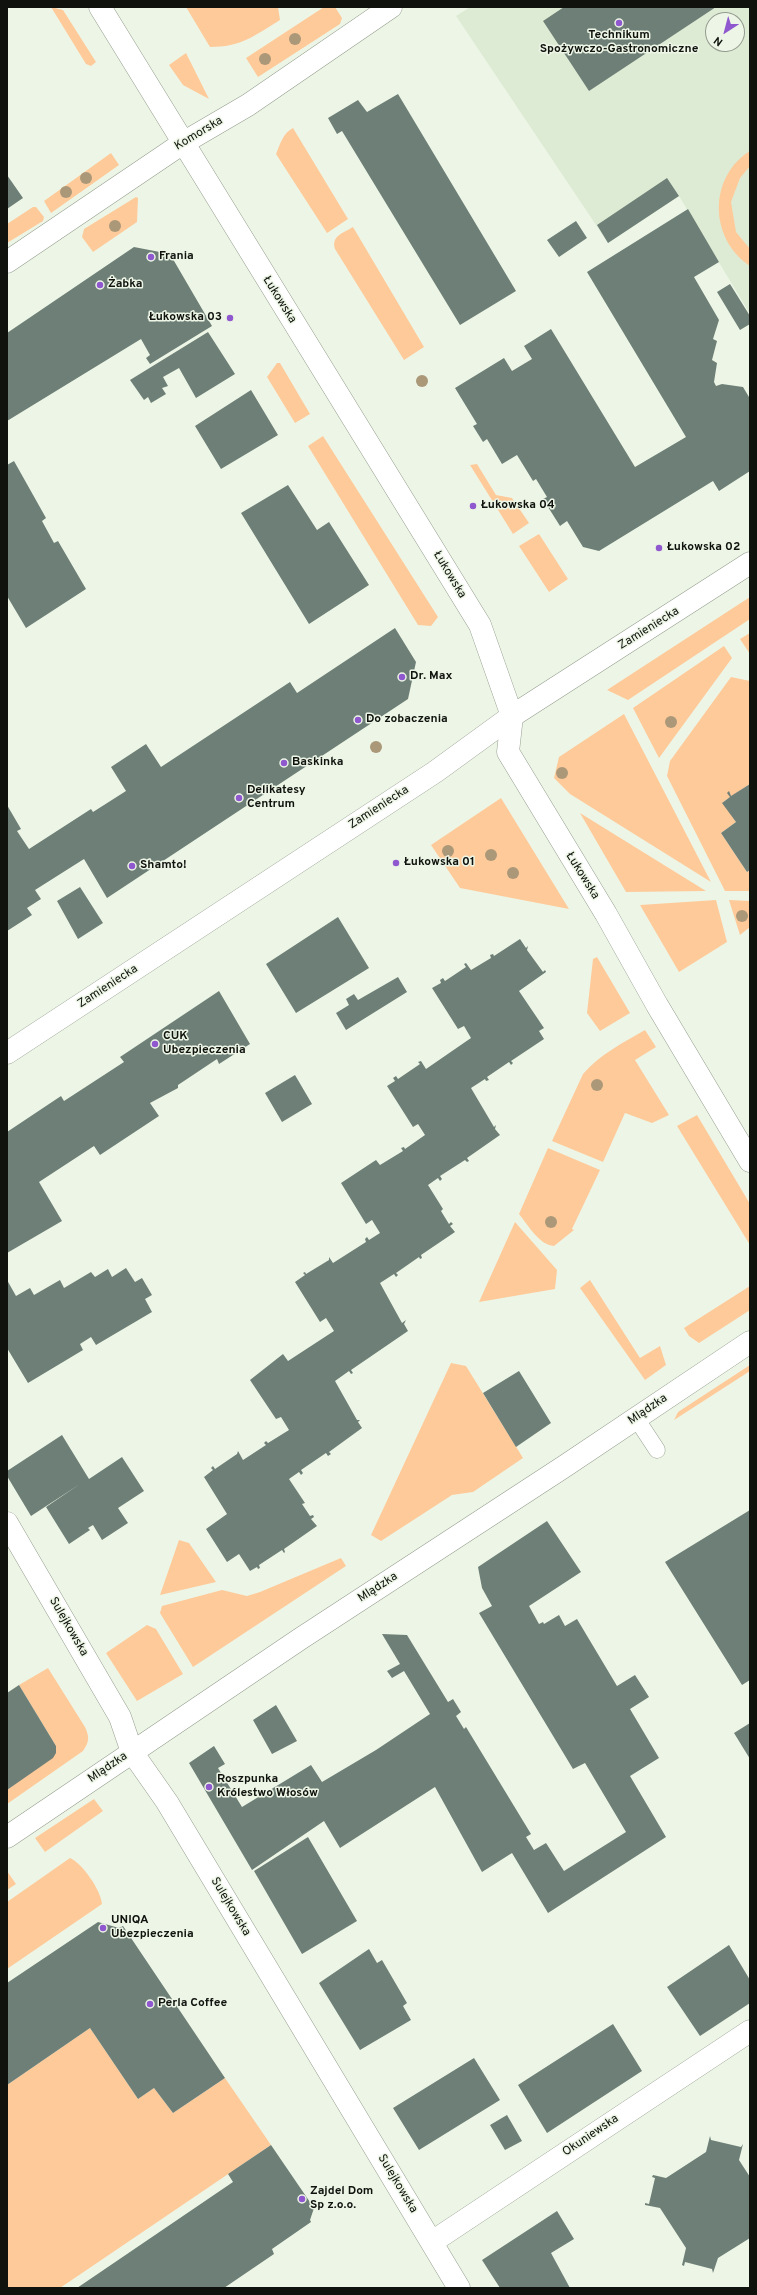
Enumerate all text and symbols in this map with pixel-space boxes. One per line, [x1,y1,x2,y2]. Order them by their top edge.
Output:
north arrow [705,12,745,52]
marker: Technikum Spożywczo-Gastronomiczne [614,18,624,28]
place label: Technikum Spożywczo-Gastronomiczne [540,29,698,57]
text: N [711,33,726,49]
street label: Komorska [172,114,226,154]
place label: Frania [159,250,194,264]
marker: Frania [146,252,156,262]
street label: Łukowska [259,274,299,326]
place label: Żabka [108,278,142,292]
marker: Żabka [95,280,105,290]
place label: Łukowska 03 [149,311,222,325]
marker: Łukowska 03 [225,313,235,323]
place label: Łukowska 04 [481,499,555,513]
marker: Łukowska 04 [468,501,478,511]
place label: Łukowska 02 [667,541,740,555]
marker: Łukowska 02 [654,543,664,553]
street label: Łukowska [429,549,469,601]
street label: Zamieniecka [616,605,682,653]
place label: Dr. Max [410,670,453,684]
marker: Dr. Max [397,672,407,682]
place label: Do zobaczenia [366,713,448,727]
marker: Do zobaczenia [353,715,363,725]
place label: Baskinka [292,756,343,770]
marker: Baskinka [279,758,289,768]
street label: Zamieniecka [346,783,412,833]
place label: Delikatesy Centrum [247,784,306,812]
marker: Delikatesy Centrum [234,793,244,803]
street label: Łukowska [562,850,602,902]
place label: Łukowska 01 [404,856,475,870]
marker: Łukowska 01 [391,858,401,868]
place label: Shamto! [140,859,187,873]
marker: Shamto! [127,861,137,871]
street label: Zamieniecka [75,962,141,1012]
place label: CUK Ubezpieczenia [163,1030,246,1058]
marker: CUK Ubezpieczenia [150,1039,160,1049]
street label: Mlądzka [626,1392,670,1428]
street label: Mlądzka [355,1570,401,1606]
street label: Sulejkowska [45,1595,91,1659]
street label: Mlądzka [86,1750,130,1786]
place label: Roszpunka Królestwo Włosów [217,1773,318,1801]
marker: Roszpunka Królestwo Włosów [204,1782,214,1792]
street label: Sulejkowska [207,1875,253,1939]
place label: UNIQA Ubezpieczenia [111,1914,194,1942]
marker: UNIQA Ubezpieczenia [98,1923,108,1933]
place label: Perla Coffee [158,1997,227,2011]
marker: Perla Coffee [145,1999,155,2009]
street label: Okuniewska [560,2112,622,2160]
street label: Sulejkowska [374,2152,420,2216]
place label: Zajdel Dom Sp z.o.o. [310,2185,373,2213]
marker: Zajdel Dom Sp z.o.o. [297,2194,307,2204]

